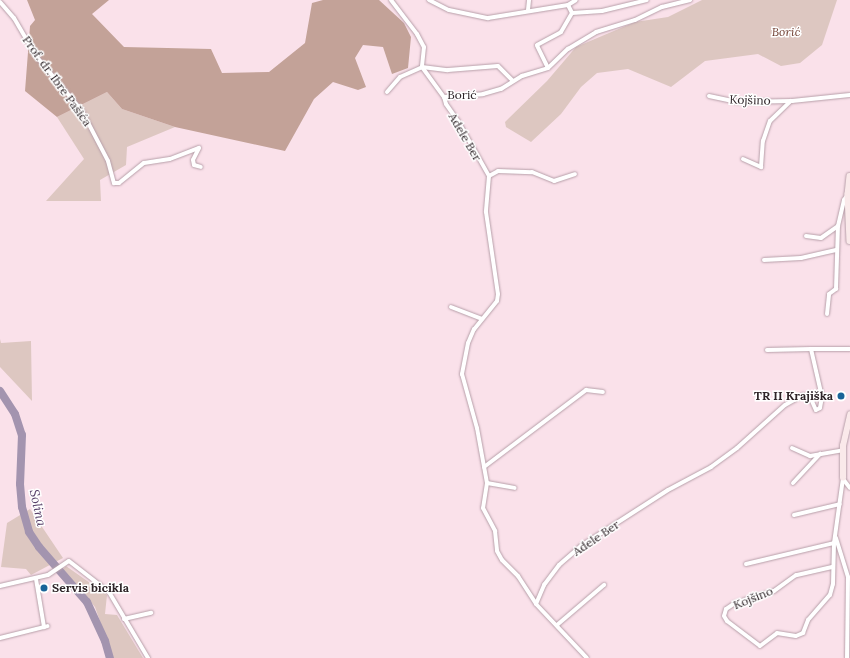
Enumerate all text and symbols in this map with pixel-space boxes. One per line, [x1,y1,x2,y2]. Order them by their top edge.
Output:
park label: Borić [772,25,800,39]
street label: Prof. dr. Ibre Pašića [19,33,95,129]
street label: Borić [447,88,477,102]
street label: Kojšino [729,92,771,108]
street label: Adele Ber [445,110,485,164]
place label: TR II Krajiška [754,389,833,403]
marker: TR II Krajiška [836,391,846,401]
water label: Solina [26,488,48,528]
street label: Adele Ber [570,517,622,559]
place label: Servis bicikla [52,581,129,595]
marker: Servis bicikla [39,583,49,593]
street label: Kojšino [731,584,775,612]

